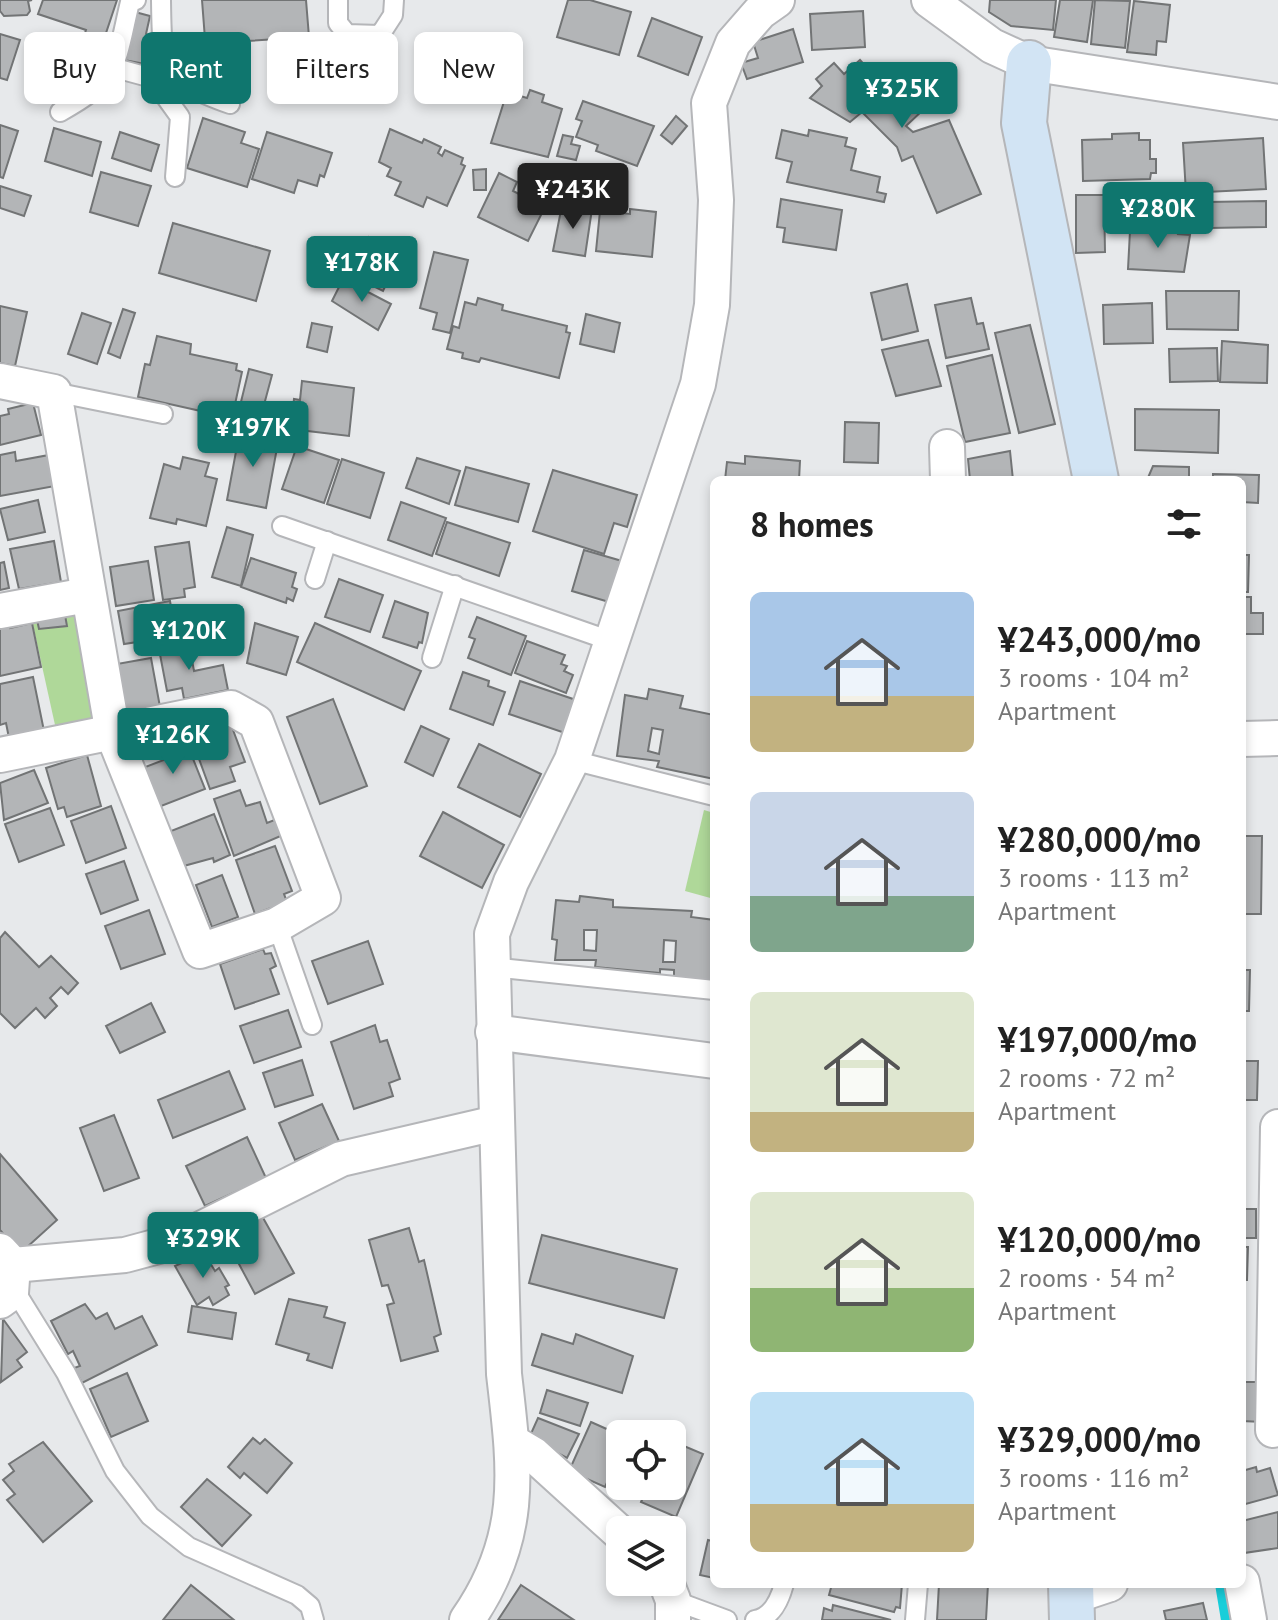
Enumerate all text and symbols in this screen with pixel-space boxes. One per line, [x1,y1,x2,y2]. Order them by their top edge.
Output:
chip: Buy [24,32,125,104]
chip: Rent [141,32,251,104]
chip: Filters [267,32,398,104]
chip: New [414,32,523,104]
pin: ¥325K [846,62,958,130]
text: ¥325K [864,71,940,104]
pin: ¥243K [517,163,629,231]
text: ¥243K [535,172,611,205]
pin: ¥280K [1102,182,1214,250]
text: ¥280K [1120,191,1196,224]
pin: ¥178K [306,236,418,304]
text: ¥178K [324,245,400,278]
pin: ¥197K [197,401,309,469]
text: ¥197K [215,410,291,443]
text: 8 homes [750,502,874,546]
icon: filters [1162,502,1206,546]
pin: ¥120K [133,604,245,672]
text: ¥120K [151,613,227,646]
text: ¥243,000/mo [998,617,1201,661]
icon: home [814,624,910,720]
text: 3 rooms · 104 m² [998,661,1190,694]
text: Apartment [998,694,1116,727]
pin: ¥126K [117,708,229,776]
text: ¥126K [135,717,211,750]
text: ¥280,000/mo [998,817,1201,861]
icon: home [814,824,910,920]
text: 3 rooms · 113 m² [998,861,1190,894]
text: Apartment [998,894,1116,927]
text: ¥197,000/mo [998,1017,1197,1061]
icon: home [814,1024,910,1120]
text: 2 rooms · 72 m² [998,1061,1175,1094]
text: Apartment [998,1094,1116,1127]
pin: ¥329K [147,1212,259,1280]
text: ¥120,000/mo [998,1217,1201,1261]
text: ¥329K [165,1221,241,1254]
icon: home [814,1224,910,1320]
text: 2 rooms · 54 m² [998,1261,1175,1294]
text: Apartment [998,1294,1116,1327]
text: ¥329,000/mo [998,1417,1201,1461]
map controls [606,1420,686,1596]
button: locate [606,1420,686,1500]
icon: home [814,1424,910,1520]
text: 3 rooms · 116 m² [998,1461,1190,1494]
text: Apartment [998,1494,1116,1527]
button: layers [606,1516,686,1596]

